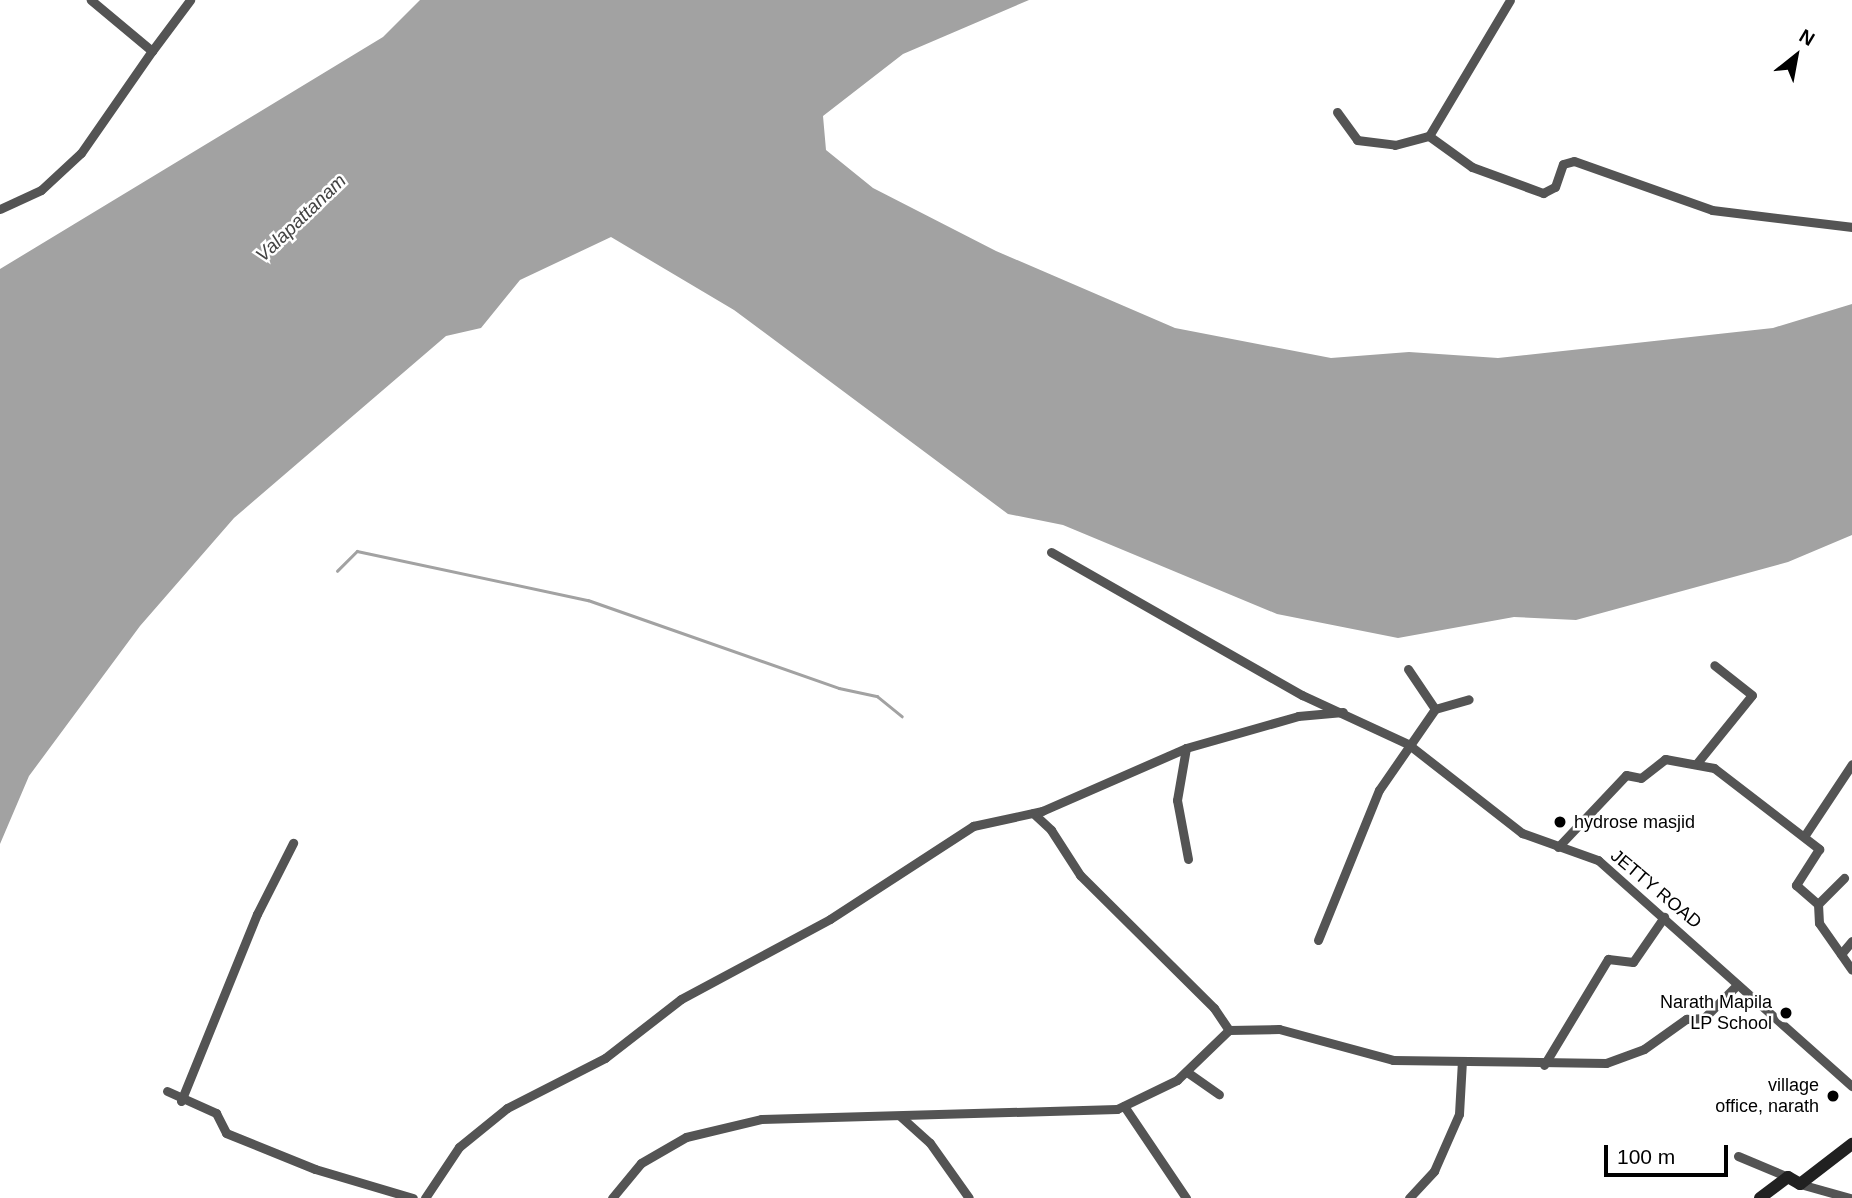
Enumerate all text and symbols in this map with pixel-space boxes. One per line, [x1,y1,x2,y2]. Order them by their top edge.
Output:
north arrow [1761,21,1831,91]
text: N [1796,25,1818,50]
water label: Valapattanam [251,169,351,267]
place label: hydrose masjid [1574,811,1695,833]
marker: hydrose masjid [1552,814,1568,830]
street label: JETTY ROAD [1606,845,1706,933]
place label: Narath Mapila LP School [1660,992,1772,1034]
marker: Narath Mapila LP School [1778,1005,1794,1021]
place label: village office, narath [1715,1075,1819,1118]
marker: village office, narath [1825,1088,1841,1104]
scale bar [1607,1132,1731,1176]
text: 100 m [1617,1145,1675,1168]

